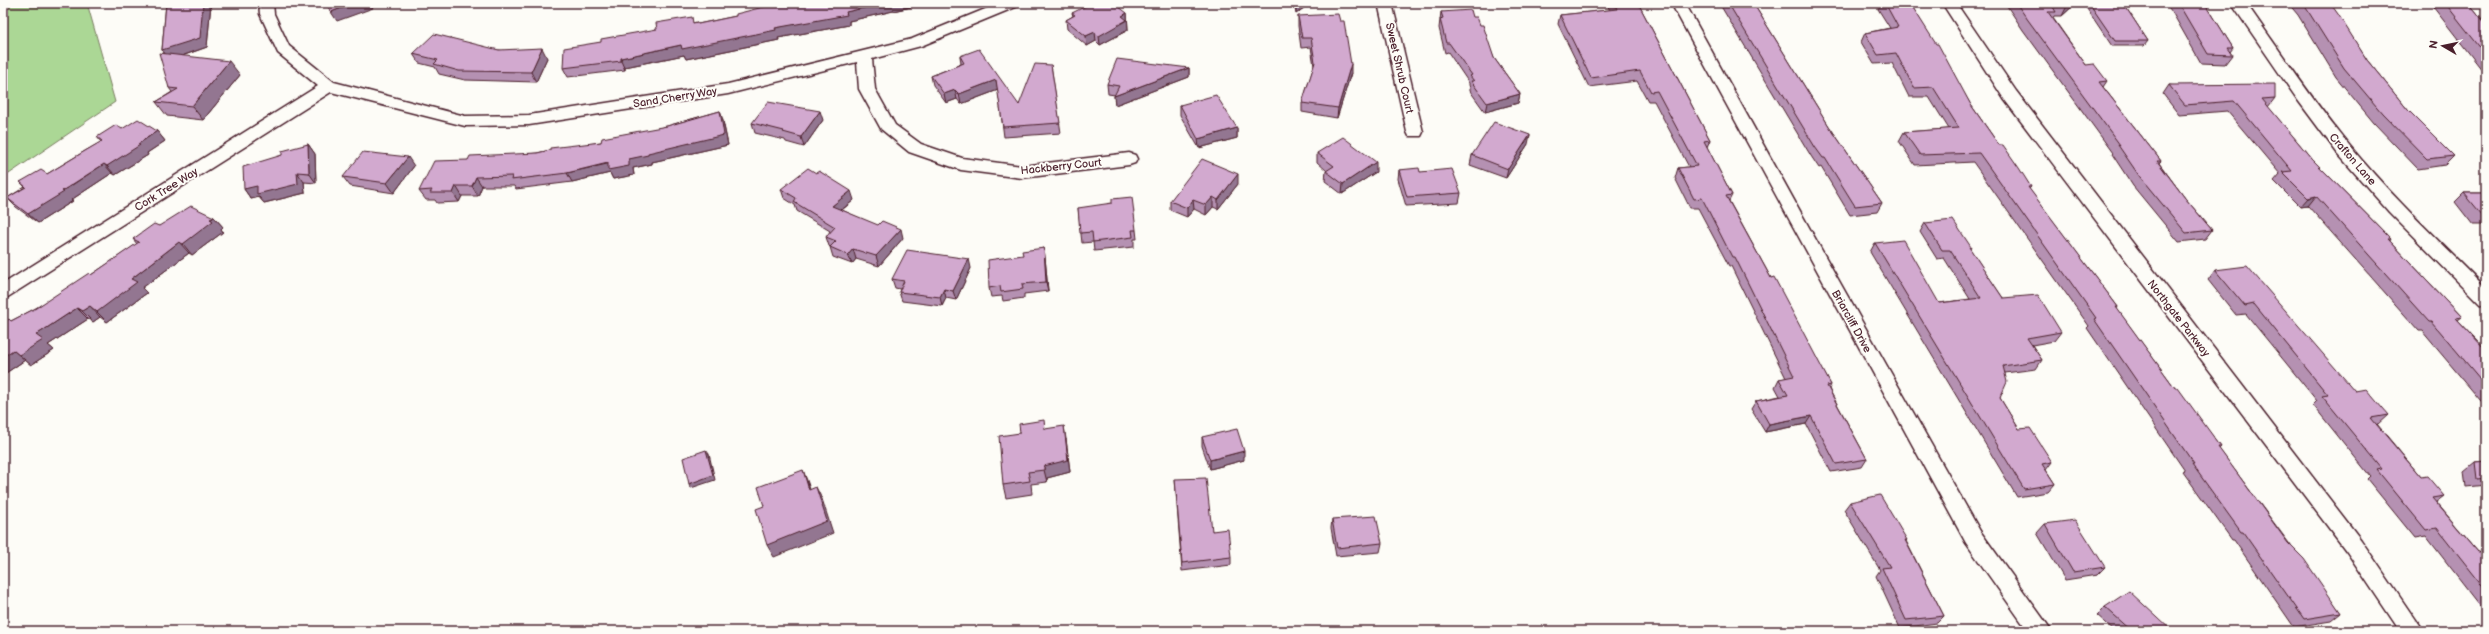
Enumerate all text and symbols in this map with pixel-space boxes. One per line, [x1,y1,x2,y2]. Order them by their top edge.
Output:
street label: Sweet Shrub Court [1383,21,1416,115]
north arrow [2423,26,2463,66]
text: N [2427,39,2441,50]
street label: Sand Cherry Way [632,84,718,111]
street label: Crafton Lane [2327,131,2379,188]
street label: Hackberry Court [1020,156,1103,177]
street label: Cork Tree Way [132,165,200,214]
street label: Northgate Parkway [2145,277,2213,359]
street label: Briarcliff Drive [1829,288,1874,355]

